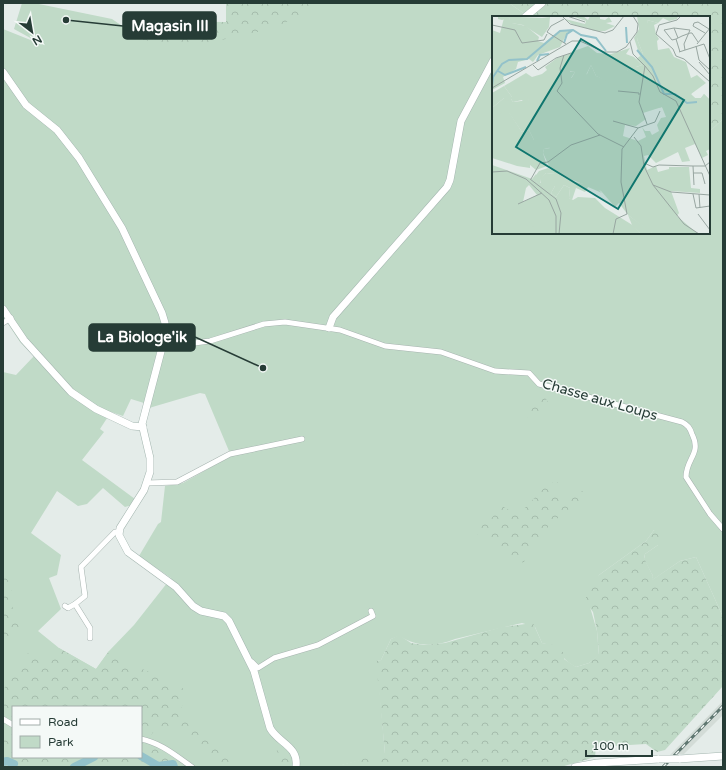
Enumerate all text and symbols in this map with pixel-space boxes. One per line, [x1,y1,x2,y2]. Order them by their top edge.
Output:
north arrow [12,12,52,52]
callout: Magasin III [123,12,216,39]
inset map [492,16,710,234]
text: Magasin III [131,17,209,36]
text: N [30,32,44,48]
callout: La Biologe'ik [89,324,195,351]
text: La Biologe'ik [97,328,187,347]
street label: Chasse aux Loups [540,375,660,424]
legend [12,706,142,758]
text: Road [48,715,78,729]
scale bar [586,732,652,758]
text: Park [48,735,74,749]
text: 100 m [592,739,629,753]

